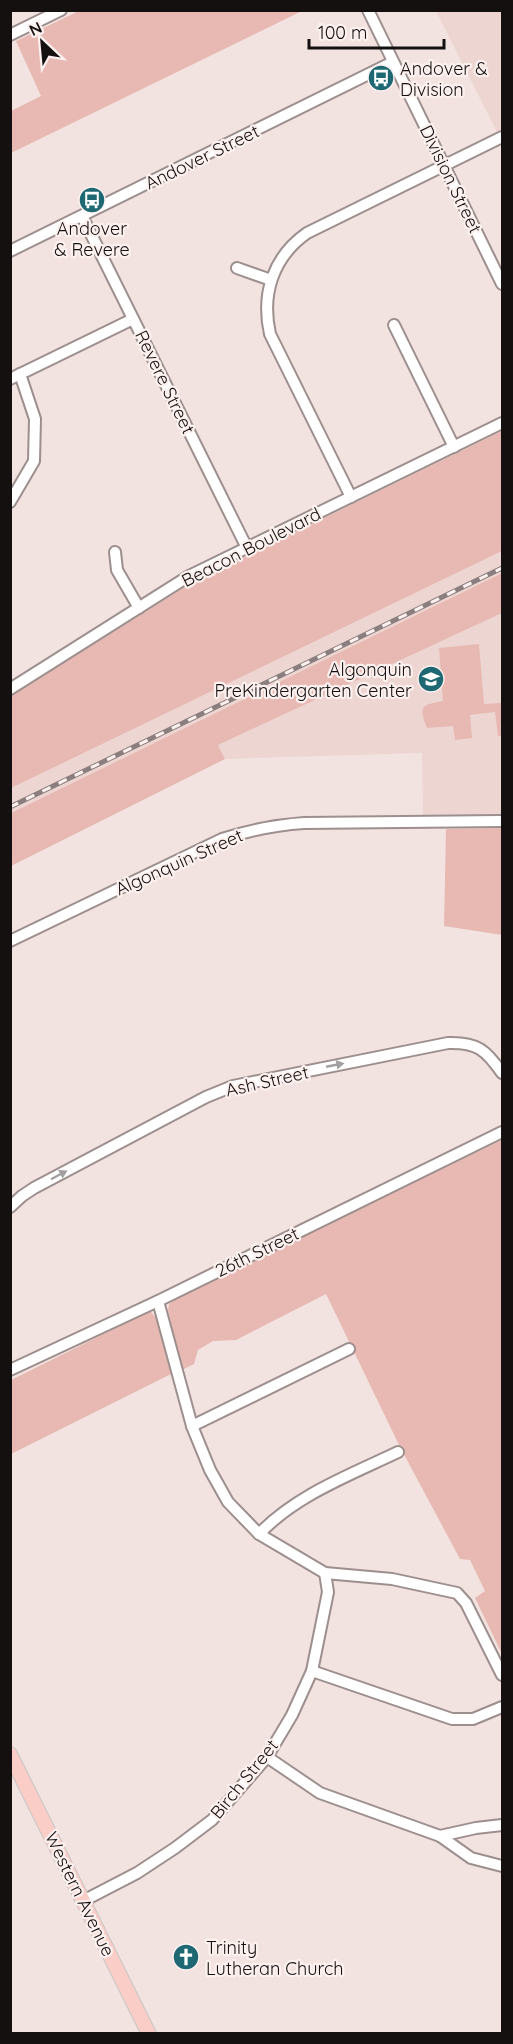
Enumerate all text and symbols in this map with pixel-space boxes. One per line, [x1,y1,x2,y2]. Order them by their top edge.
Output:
north arrow [12,12,72,72]
scale bar [309,12,444,50]
text: N [26,17,45,40]
text: 100 m [318,21,367,44]
place label: Andover & Division [400,57,487,101]
bus stop icon: Andover & Division [366,63,396,93]
street label: Andover Street [141,119,263,195]
street label: Division Street [415,121,487,237]
bus stop icon: Andover & Revere [77,185,107,215]
place label: Andover & Revere [54,217,130,261]
street label: Revere Street [130,326,200,438]
street label: Beacon Boulevard [178,502,324,592]
place label: Algonquin PreKindergarten Center [215,658,412,702]
school or university icon: Algonquin PreKindergarten Center [416,664,446,694]
street label: Algonquin Street [112,824,246,900]
street label: Ash Street [223,1060,311,1102]
one-way arrow [326,1060,345,1069]
one-way arrow [51,1170,68,1180]
street label: 26th Street [211,1222,303,1282]
street label: Birch Street [205,1735,283,1823]
street label: Western Avenue [40,1828,120,1960]
place label: Trinity Lutheran Church [206,1936,344,1980]
church icon: Trinity Lutheran Church [171,1942,201,1972]

